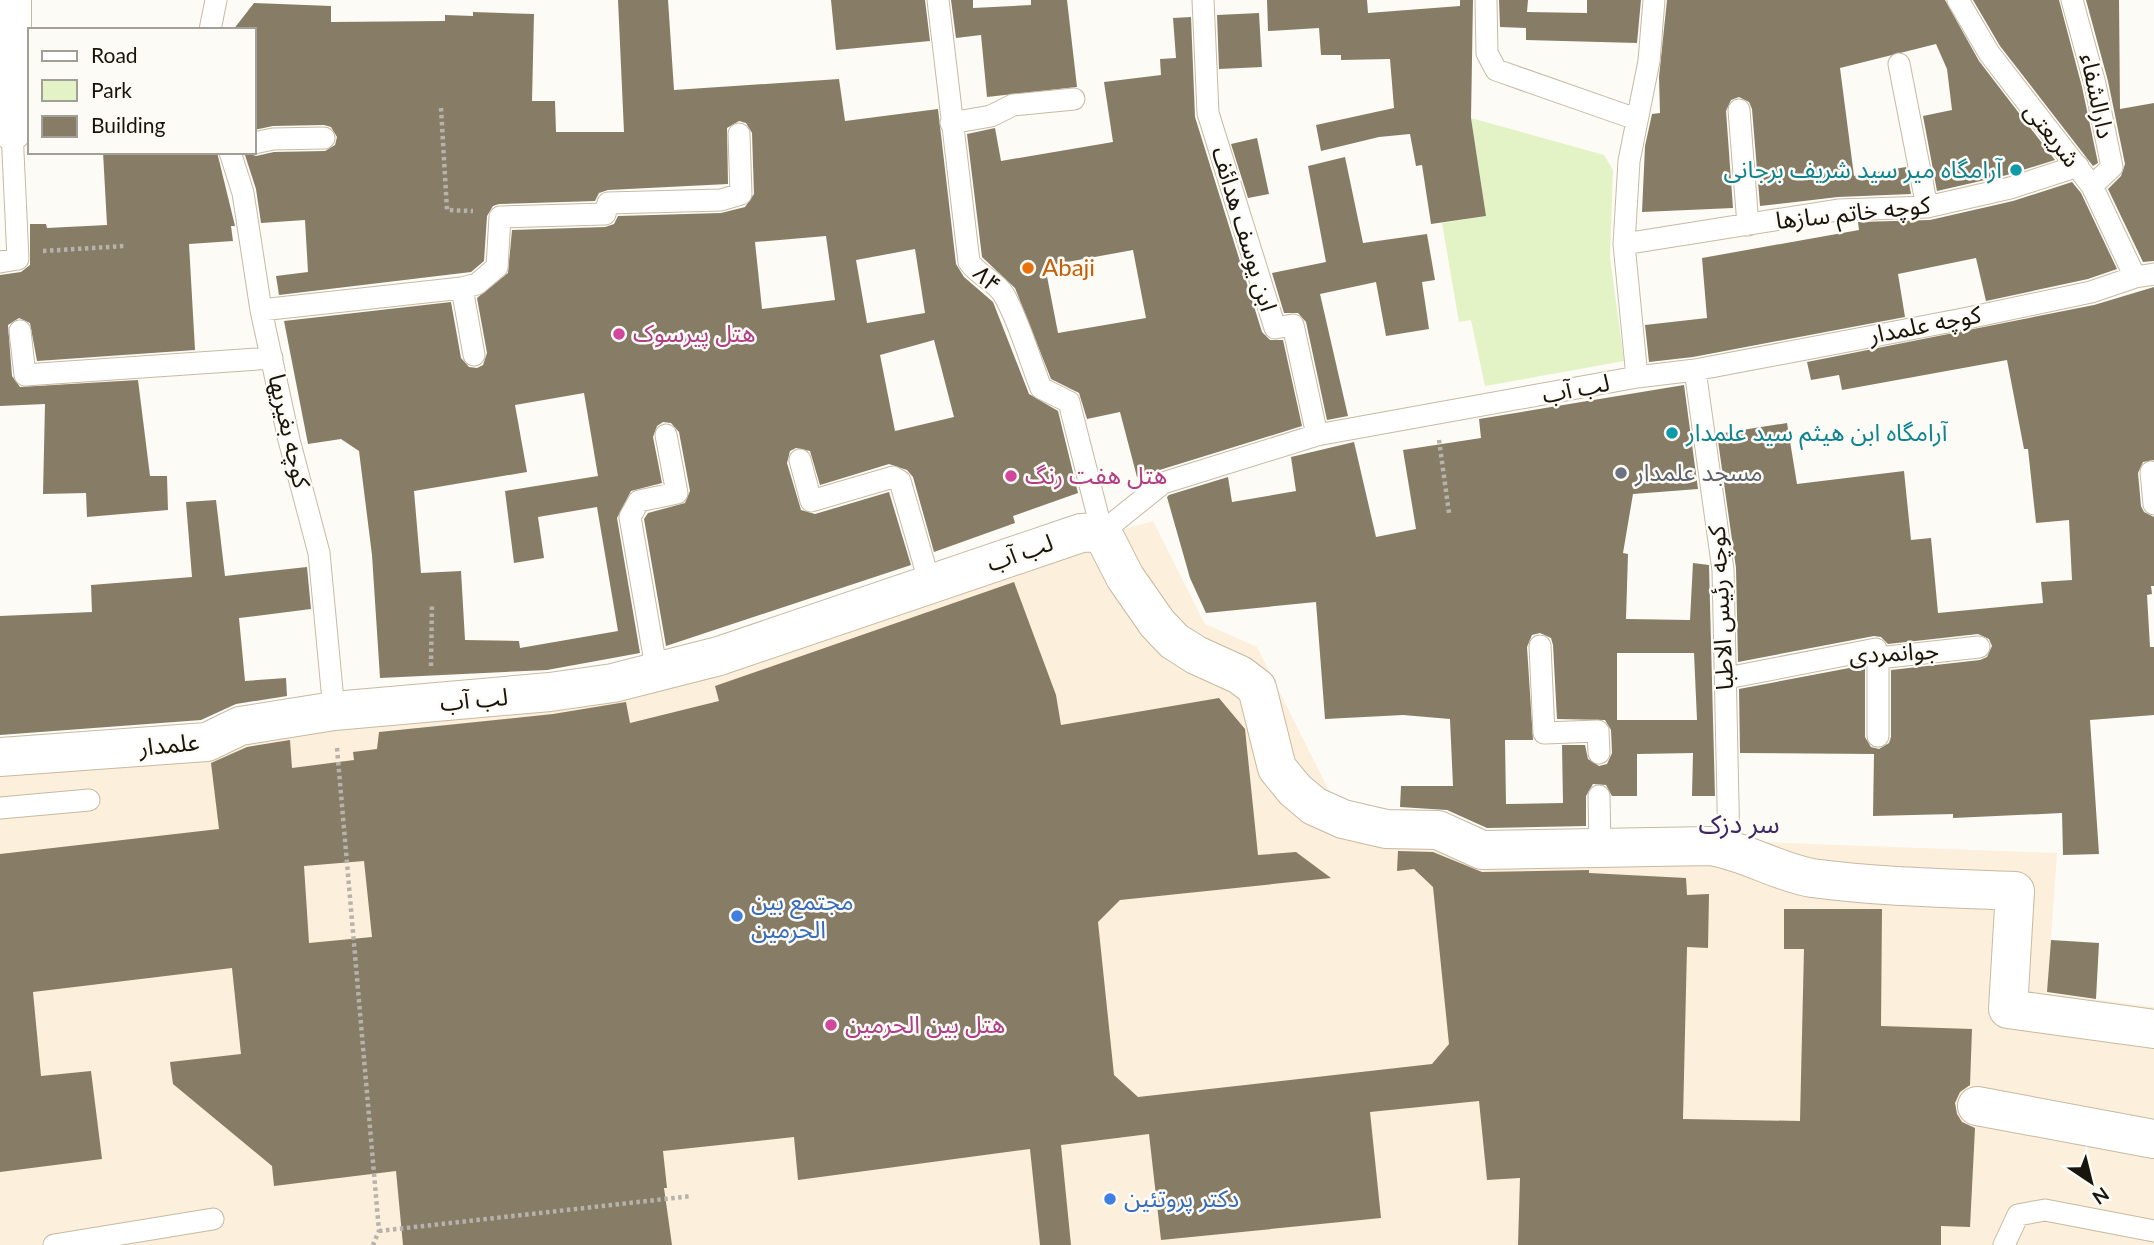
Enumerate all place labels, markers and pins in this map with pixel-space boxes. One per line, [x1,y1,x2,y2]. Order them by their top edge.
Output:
place label: آرامگاه میر سید شریف برجانی [1723,154,2003,184]
marker: آرامگاه میر سید شریف برجانی [2008,162,2024,178]
place label: Abaji [1042,252,1095,281]
marker: Abaji [1020,260,1036,276]
place label: هتل پیرسوک [633,318,756,349]
marker: هتل پیرسوک [611,326,627,342]
place label: آرامگاه ابن هیثم سید علمدار [1685,417,1948,450]
marker: آرامگاه ابن هیثم سید علمدار [1664,425,1680,441]
place label: مسجد علمدار [1634,457,1763,487]
place label: هتل هفت رنگ [1025,460,1167,490]
marker: مسجد علمدار [1613,465,1629,481]
marker: هتل هفت رنگ [1003,468,1019,484]
place label: مجتمع بین الحرمین [751,886,854,944]
marker: مجتمع بین الحرمین [729,908,745,924]
place label: هتل بین‌ الحرمین [845,1009,1005,1039]
marker: هتل بین‌ الحرمین [823,1017,839,1033]
place label: دکتر پروتئین [1124,1183,1239,1214]
marker: دکتر پروتئین [1102,1191,1118,1207]

